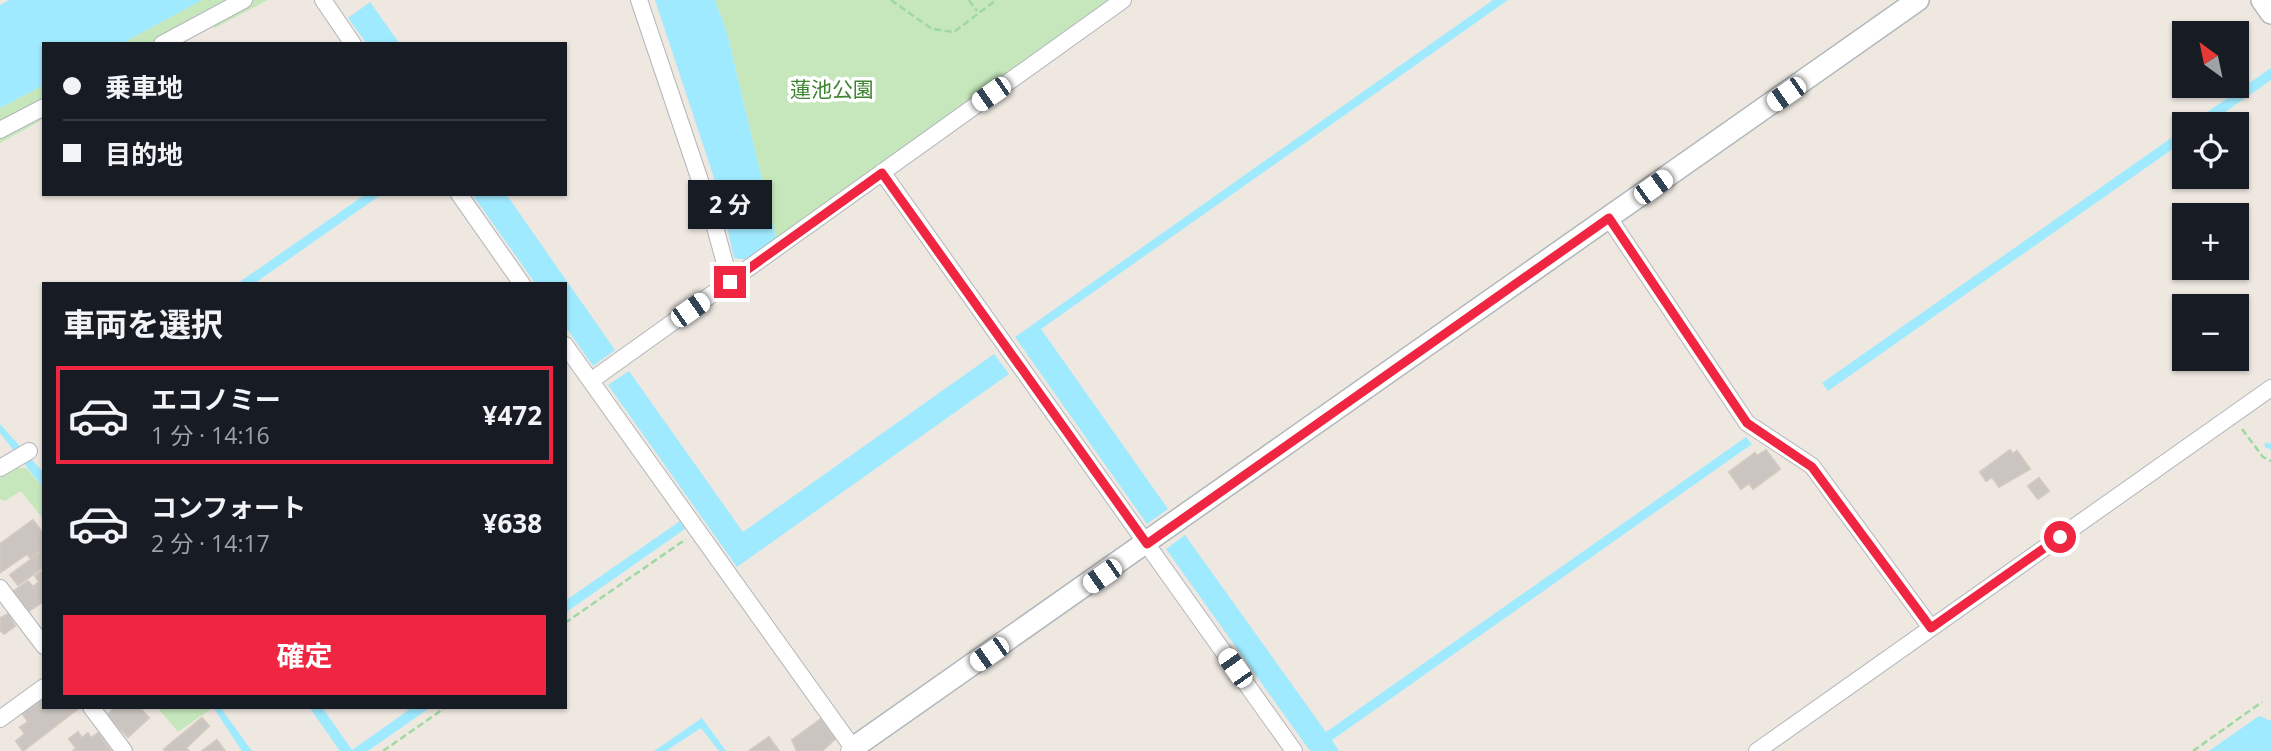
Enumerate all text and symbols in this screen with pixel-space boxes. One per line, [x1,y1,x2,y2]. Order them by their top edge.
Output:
north arrow [2172,21,2249,98]
map controls [2172,21,2249,371]
text: 乗車地 [105,69,183,105]
car [968,73,1015,115]
car [1763,73,1810,115]
park label: 蓮池公園 [790,75,874,103]
button: locate [2172,112,2249,189]
text: 目的地 [105,136,183,172]
car [1630,166,1677,208]
callout: 2 分 [688,180,772,230]
text: 2 分 [709,188,751,220]
button: + [2172,203,2249,280]
route end [714,266,746,298]
car [667,289,714,331]
button: − [2172,294,2249,371]
text: 車両を選択 [63,302,223,345]
text: エコノミー [151,381,281,417]
icon: car [67,384,130,447]
text: ¥472 [483,397,542,433]
text: 1 分 · 14:16 [151,419,270,451]
text: コンフォート [151,489,306,525]
icon: car [67,492,130,555]
text: ¥638 [483,505,542,541]
route start [2044,521,2076,553]
text: 2 分 · 14:17 [151,527,270,559]
car [1079,555,1126,597]
button: 確定 [63,615,546,695]
car [966,633,1013,675]
car [1215,645,1256,691]

